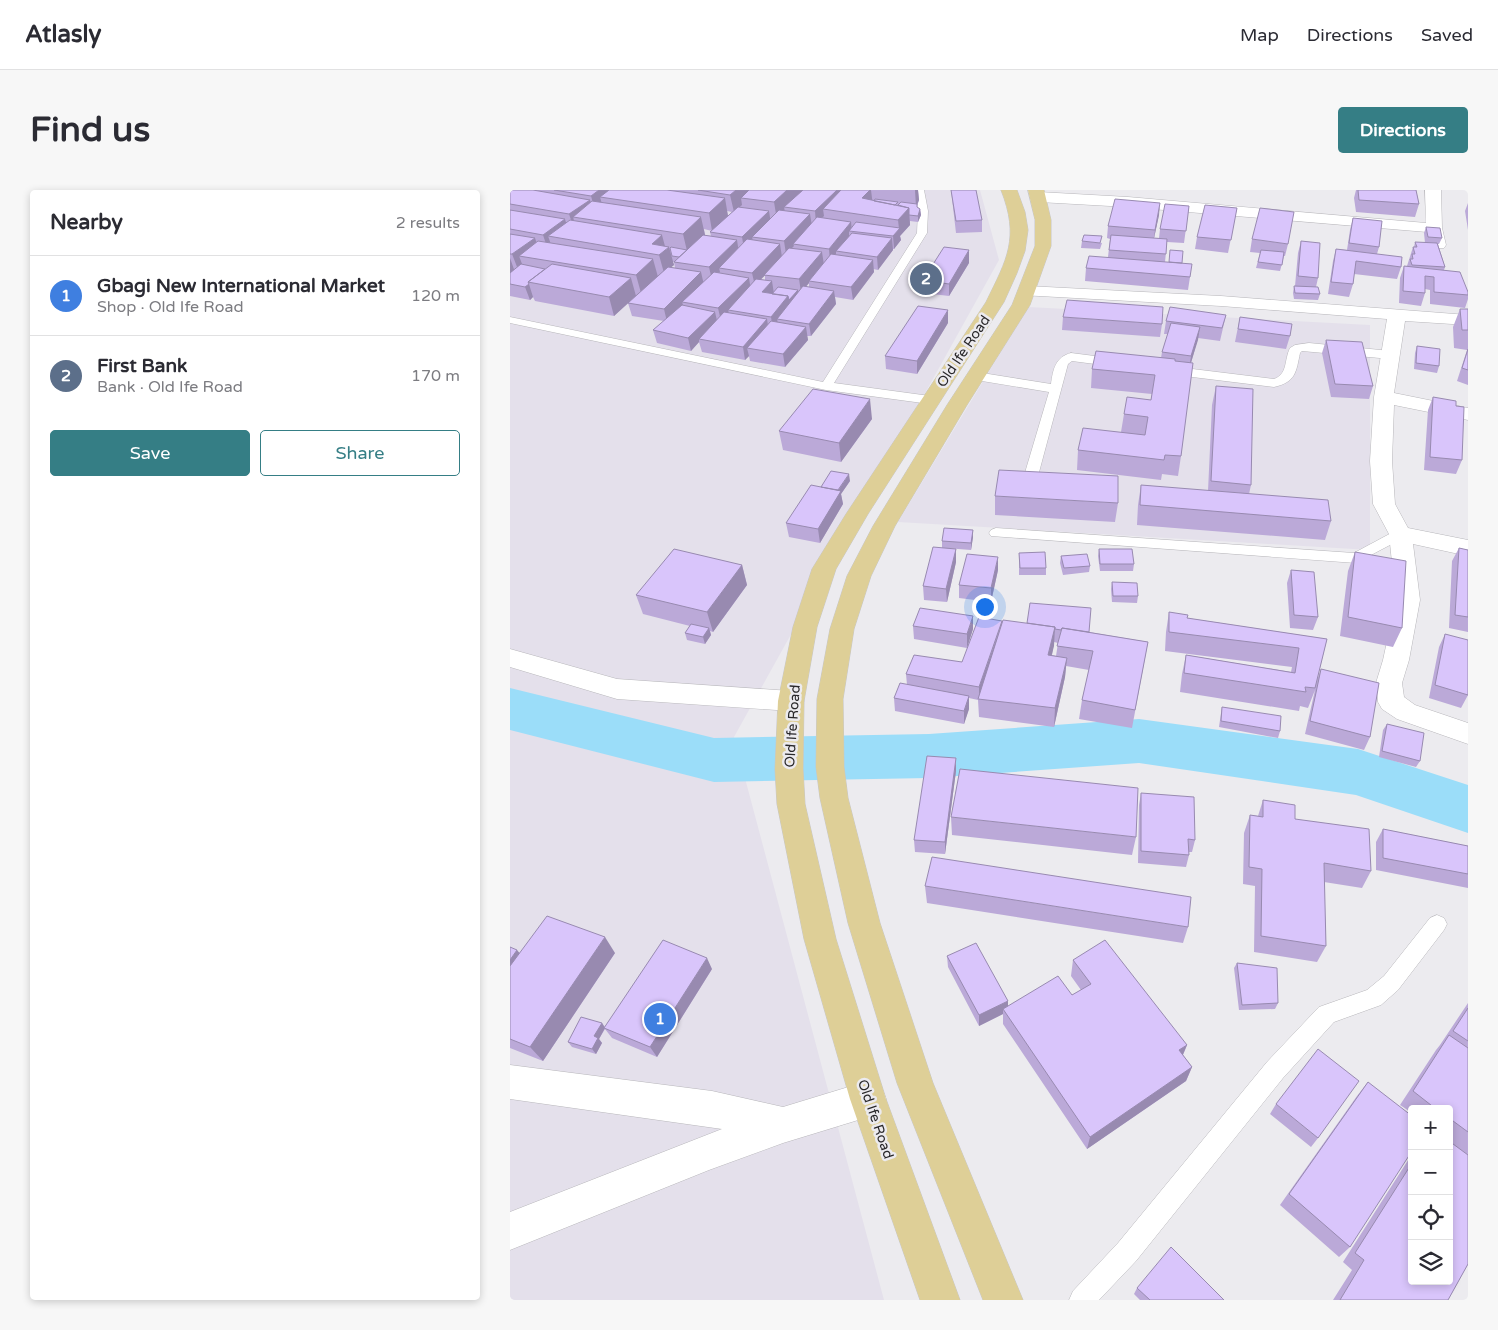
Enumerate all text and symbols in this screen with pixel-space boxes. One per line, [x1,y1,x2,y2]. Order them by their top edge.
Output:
text: Atlasly [25,20,101,49]
text: Map [1240,24,1279,46]
text: Directions [1307,24,1393,46]
text: Saved [1421,24,1473,46]
button: Directions [1338,107,1468,153]
text: Find us [30,109,150,151]
text: Nearby [50,210,123,235]
text: 2 results [396,213,460,233]
pin: 2 [910,260,942,298]
text: Gbagi New International Market [97,275,385,297]
text: 1 [61,286,71,306]
text: 120 m [411,286,460,306]
text: Shop · Old Ife Road [97,297,244,317]
street label: Old Ife Road [933,312,994,390]
text: First Bank [97,355,187,377]
text: 2 [61,366,71,386]
text: 170 m [411,366,460,386]
text: Bank · Old Ife Road [97,377,243,397]
button: Save [50,430,250,476]
button: Share [260,430,460,476]
your location [972,594,998,620]
street label: Old Ife Road [781,684,804,768]
pin: 1 [644,1000,676,1038]
street label: Old Ife Road [854,1077,897,1161]
map controls [1408,1105,1453,1285]
button: + [1408,1105,1453,1150]
button: − [1408,1150,1453,1195]
button: locate [1408,1195,1453,1240]
button: layers [1408,1240,1453,1285]

